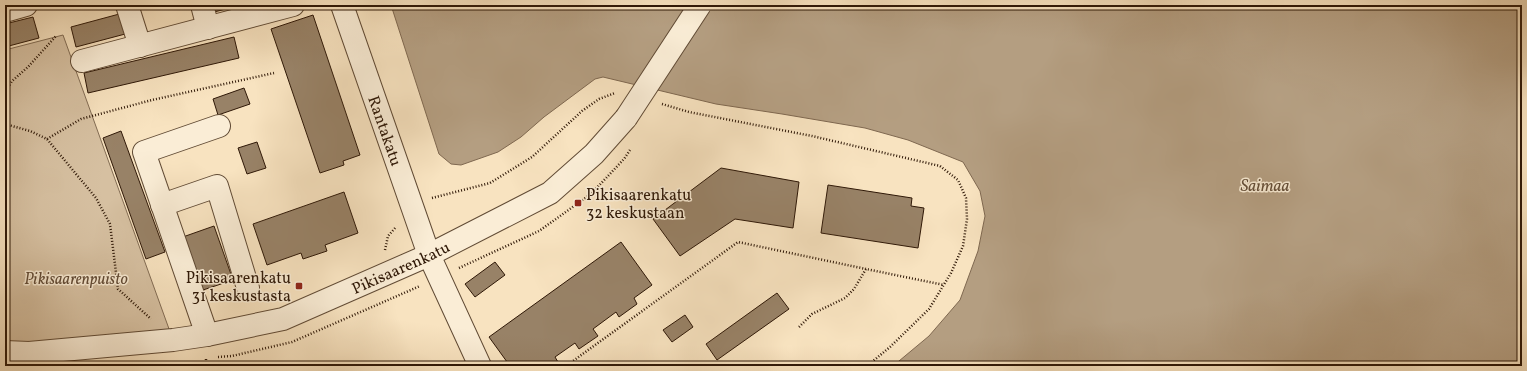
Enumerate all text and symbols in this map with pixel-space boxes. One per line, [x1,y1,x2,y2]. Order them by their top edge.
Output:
street label: Rantakatu [361,93,406,169]
water label: Saimaa [1240,175,1290,198]
place label: Pikisaarenkatu 32 keskustaan [586,185,691,225]
marker: Pikisaarenkatu 32 keskustaan [573,198,583,208]
street label: Pikisaarenkatu [349,237,454,301]
place label: Pikisaarenkatu 31 keskustasta [186,268,291,308]
park label: Pikisaarenpuisto [24,269,128,291]
marker: Pikisaarenkatu 31 keskustasta [294,281,304,291]

